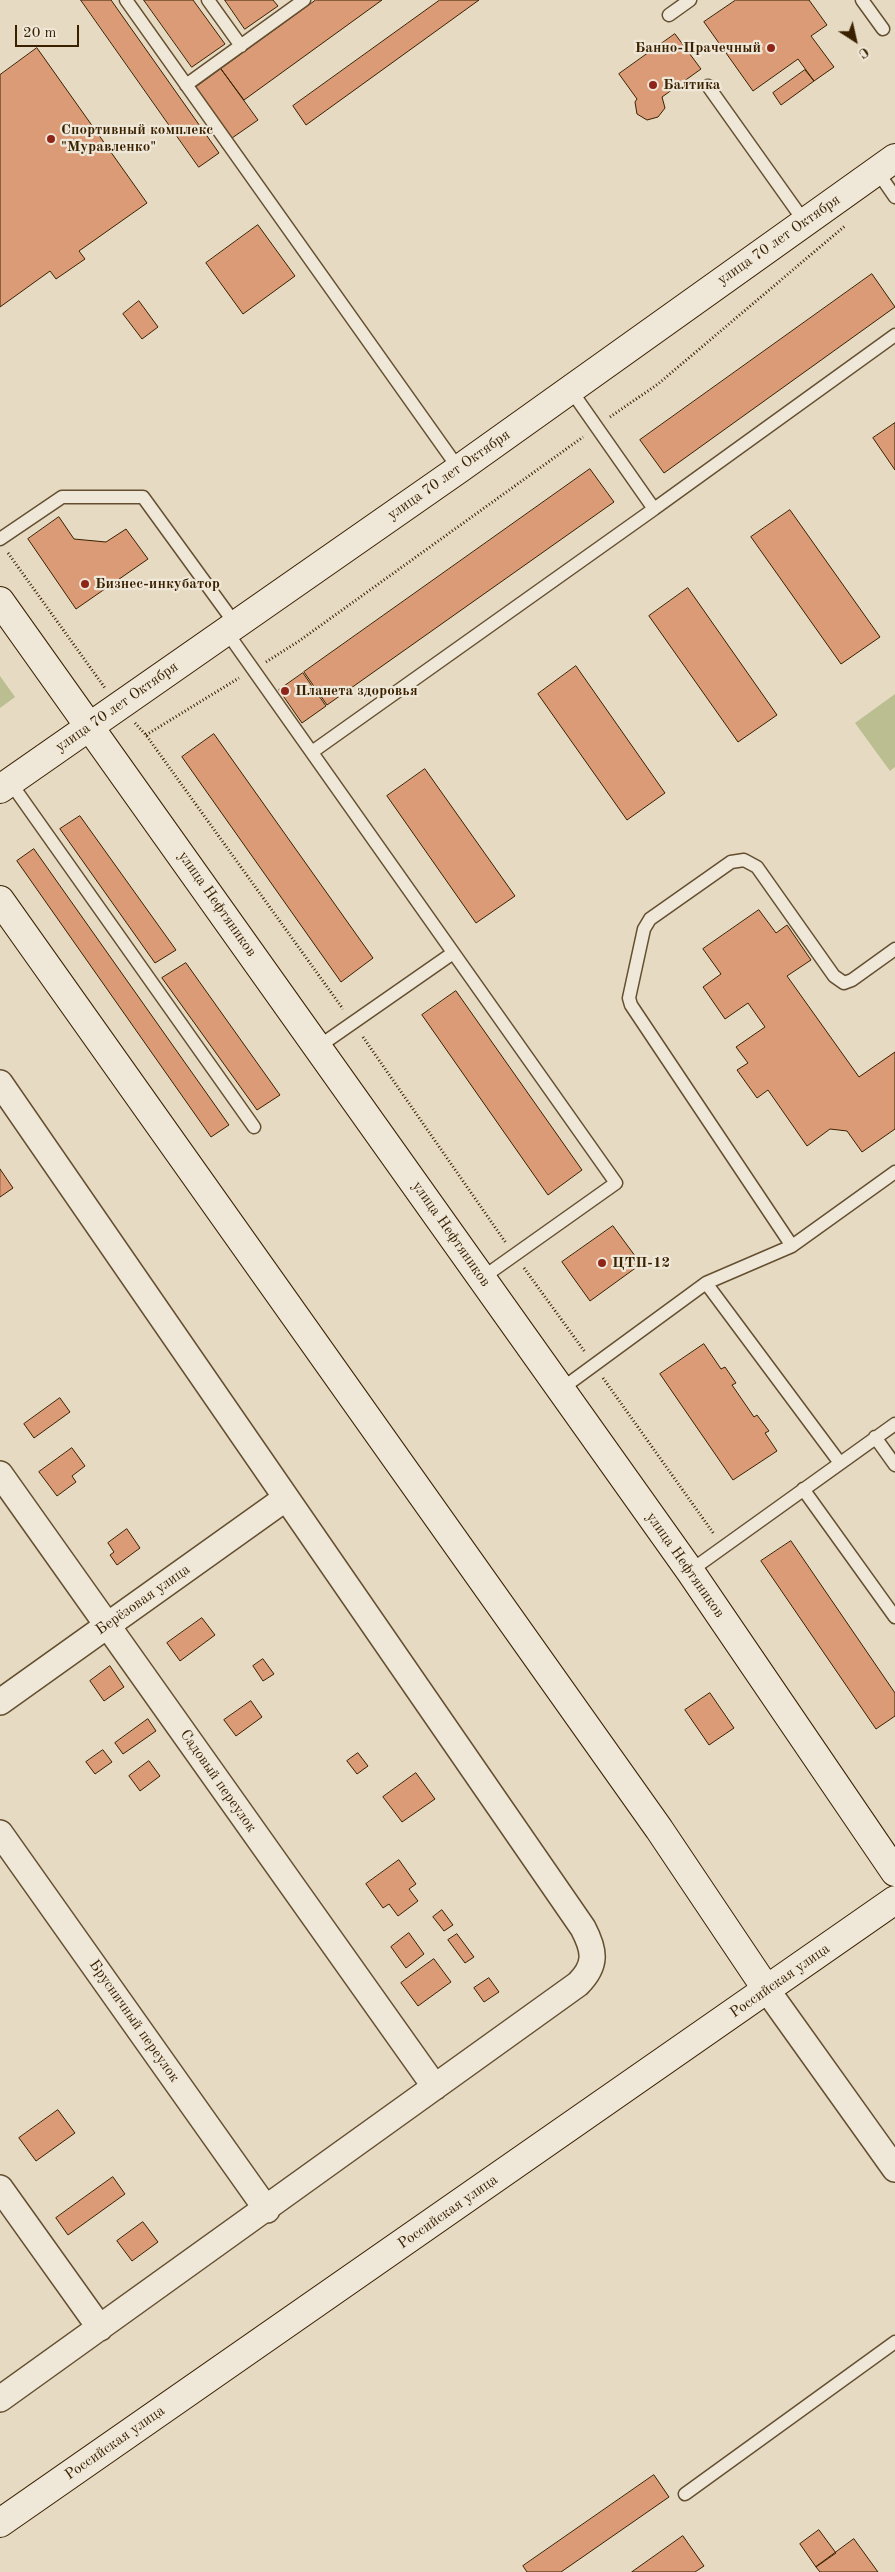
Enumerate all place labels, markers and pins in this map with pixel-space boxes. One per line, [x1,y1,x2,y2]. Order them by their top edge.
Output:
place label: Банно-Прачечный [635,39,761,57]
marker: Банно-Прачечный [765,42,777,54]
place label: Балтика [663,76,720,94]
marker: Балтика [647,79,659,91]
place label: Спортивный комплекс "Муравленко" [61,121,213,156]
marker: Спортивный комплекс "Муравленко" [45,133,57,145]
place label: Бизнес-инкубатор [95,575,220,593]
marker: Бизнес-инкубатор [79,578,91,590]
place label: Планета здоровья [295,682,418,700]
marker: Планета здоровья [279,685,291,697]
place label: ЦТП-12 [612,1254,670,1272]
marker: ЦТП-12 [596,1257,608,1269]

